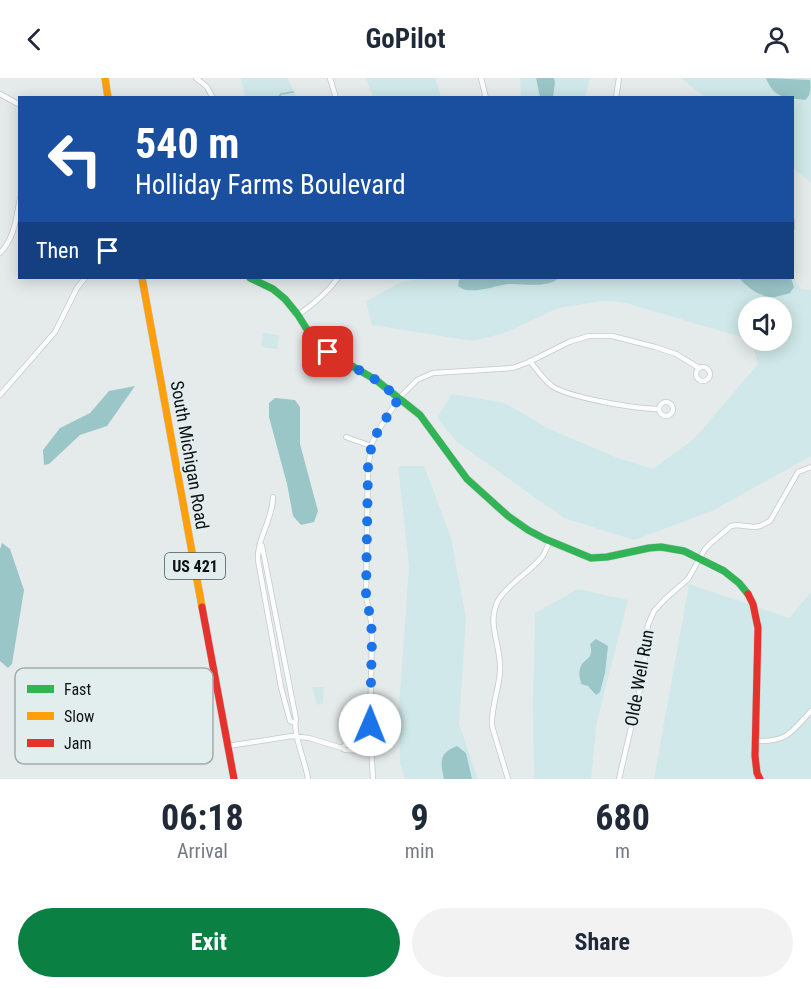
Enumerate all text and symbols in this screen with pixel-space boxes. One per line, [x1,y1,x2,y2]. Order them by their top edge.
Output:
icon: back [18,23,51,56]
text: GoPilot [366,23,445,55]
icon: person [760,23,793,56]
text: 540 m [135,119,240,168]
icon: left [36,120,114,198]
text: Holliday Farms Boulevard [135,169,406,201]
icon: arrive [91,234,124,267]
text: Then [36,238,79,263]
map controls [738,297,792,351]
button: sound [738,297,792,351]
pin [302,326,353,377]
icon: arrive [311,335,344,368]
street label: South Michigan Road [167,379,213,531]
road number: US 421 [165,553,225,579]
street label: Olde Well Run [620,628,658,728]
legend [15,668,213,764]
text: Fast [64,680,91,699]
position arrow [338,693,402,757]
text: Slow [64,707,94,726]
text: Jam [64,734,91,753]
text: 06:18 [161,797,244,839]
text: 9 [410,797,429,839]
text: 680 [595,797,650,839]
text: Arrival [177,839,228,863]
text: min [405,839,434,863]
text: m [615,839,630,863]
button: Exit [18,908,400,977]
button: Share [412,908,793,977]

